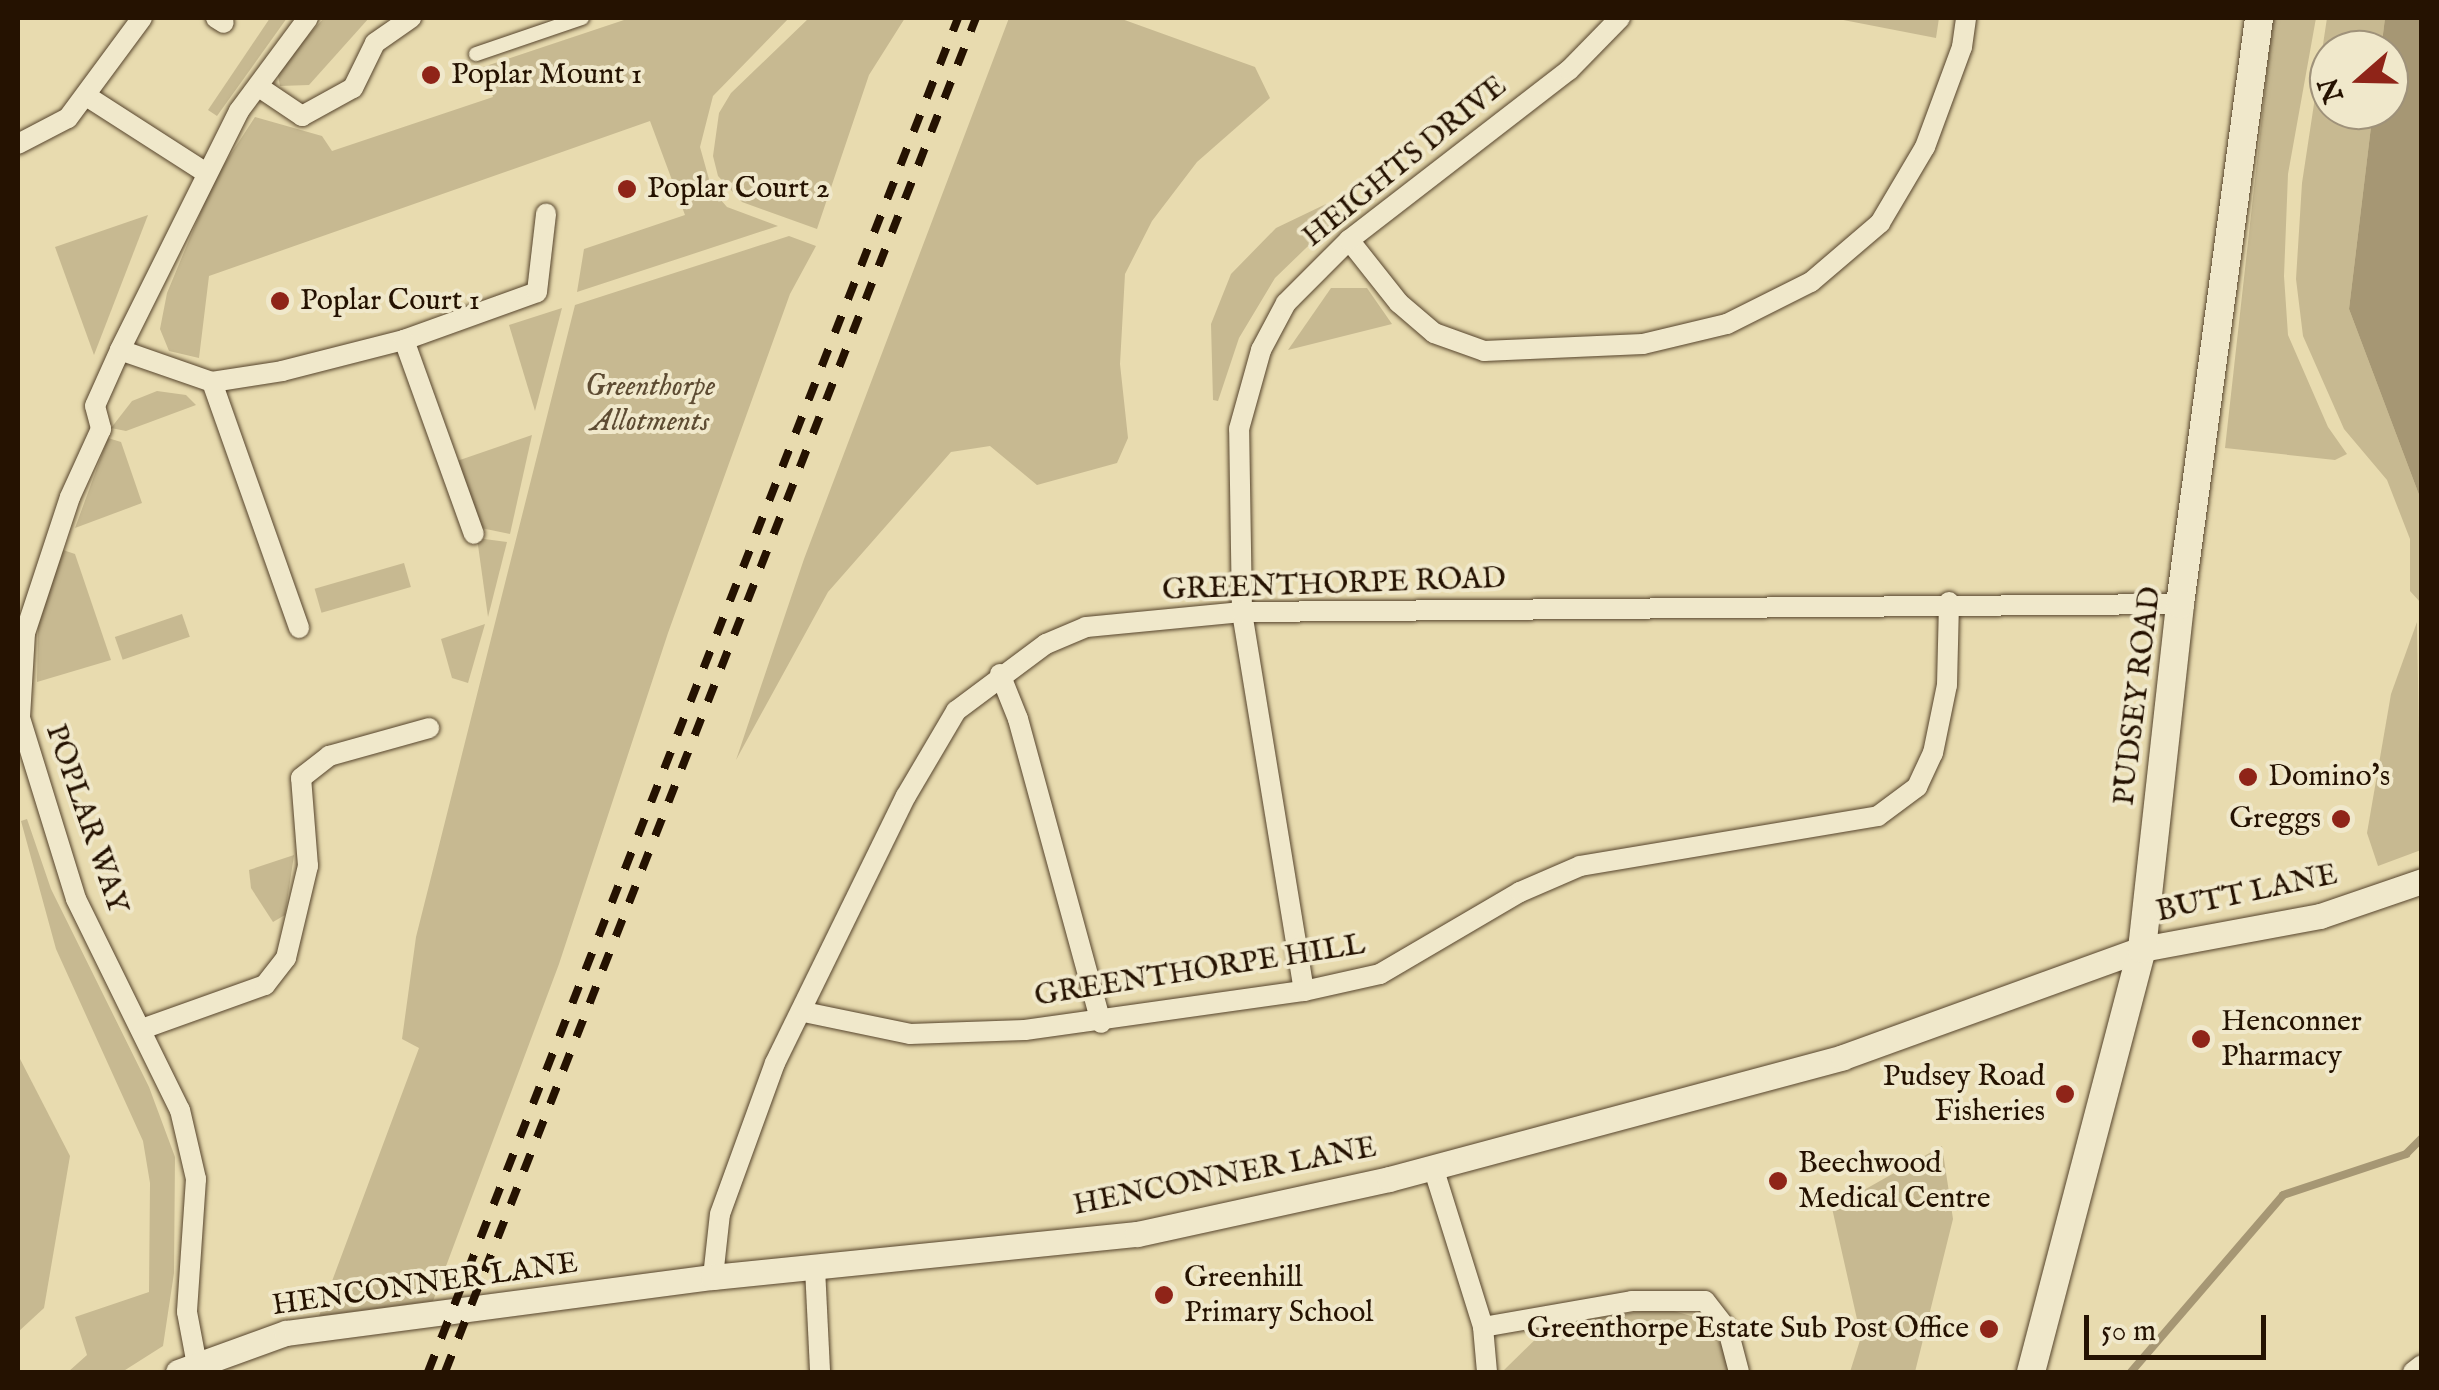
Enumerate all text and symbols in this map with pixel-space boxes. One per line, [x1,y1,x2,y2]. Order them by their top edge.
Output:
north arrow [2309,30,2409,130]
place label: Poplar Mount 1 [451,57,642,93]
marker: Poplar Mount 1 [420,64,442,86]
street label: HEIGHTS DRIVE [1296,69,1514,255]
text: N [2312,72,2353,107]
place label: Poplar Court 2 [647,171,830,207]
marker: Poplar Court 2 [616,178,638,200]
place label: Poplar Court 1 [300,283,480,319]
marker: Poplar Court 1 [269,290,291,312]
park label: Greenthorpe Allotments [585,369,715,440]
street label: GREENTHORPE ROAD [1162,561,1506,609]
street label: PUDSEY ROAD [2107,584,2169,808]
street label: POPLAR WAY [37,720,135,918]
place label: Domino's [2268,759,2390,795]
marker: Domino's [2237,766,2259,788]
place label: Greggs [2229,801,2321,837]
marker: Greggs [2330,808,2352,830]
street label: BUTT LANE [2153,857,2341,931]
street label: GREENTHORPE HILL [1032,927,1368,1015]
place label: Henconner Pharmacy [2221,1004,2362,1074]
marker: Henconner Pharmacy [2190,1028,2212,1050]
place label: Pudsey Road Fisheries [1883,1059,2045,1130]
marker: Pudsey Road Fisheries [2054,1083,2076,1105]
street label: HENCONNER LANE [1070,1130,1380,1224]
place label: Beechwood Medical Centre [1798,1146,1990,1216]
marker: Beechwood Medical Centre [1767,1170,1789,1192]
street label: HENCONNER LANE [270,1246,580,1324]
place label: Greenhill Primary School [1184,1260,1373,1330]
marker: Greenhill Primary School [1153,1284,1175,1306]
scale bar [2089,1295,2272,1357]
place label: Greenthorpe Estate Sub Post Office [1527,1311,1969,1347]
text: 50 m [2101,1313,2156,1351]
marker: Greenthorpe Estate Sub Post Office [1978,1318,2000,1340]

